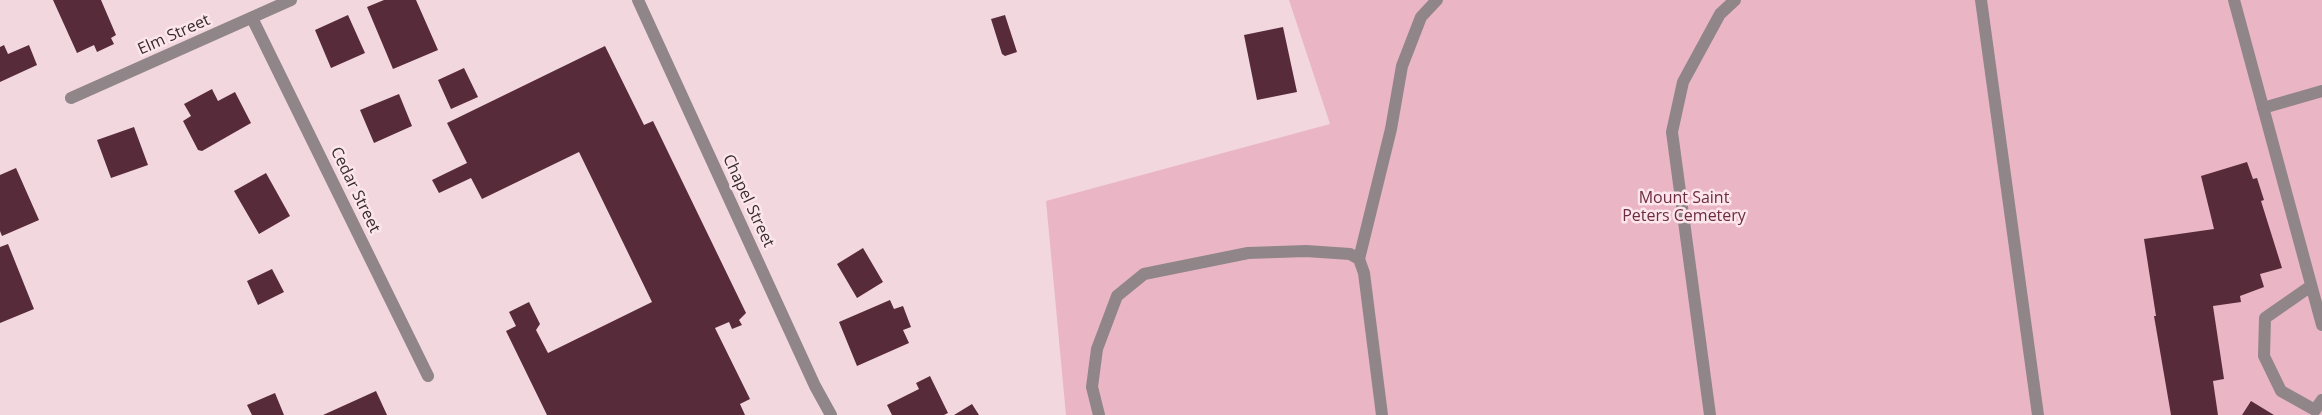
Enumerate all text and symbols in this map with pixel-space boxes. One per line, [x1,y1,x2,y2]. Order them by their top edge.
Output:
street label: Elm Street [135,11,213,59]
street label: Cedar Street [326,144,384,236]
street label: Chapel Street [718,151,778,251]
park label: Mount Saint Peters Cemetery [1622,188,1746,226]

